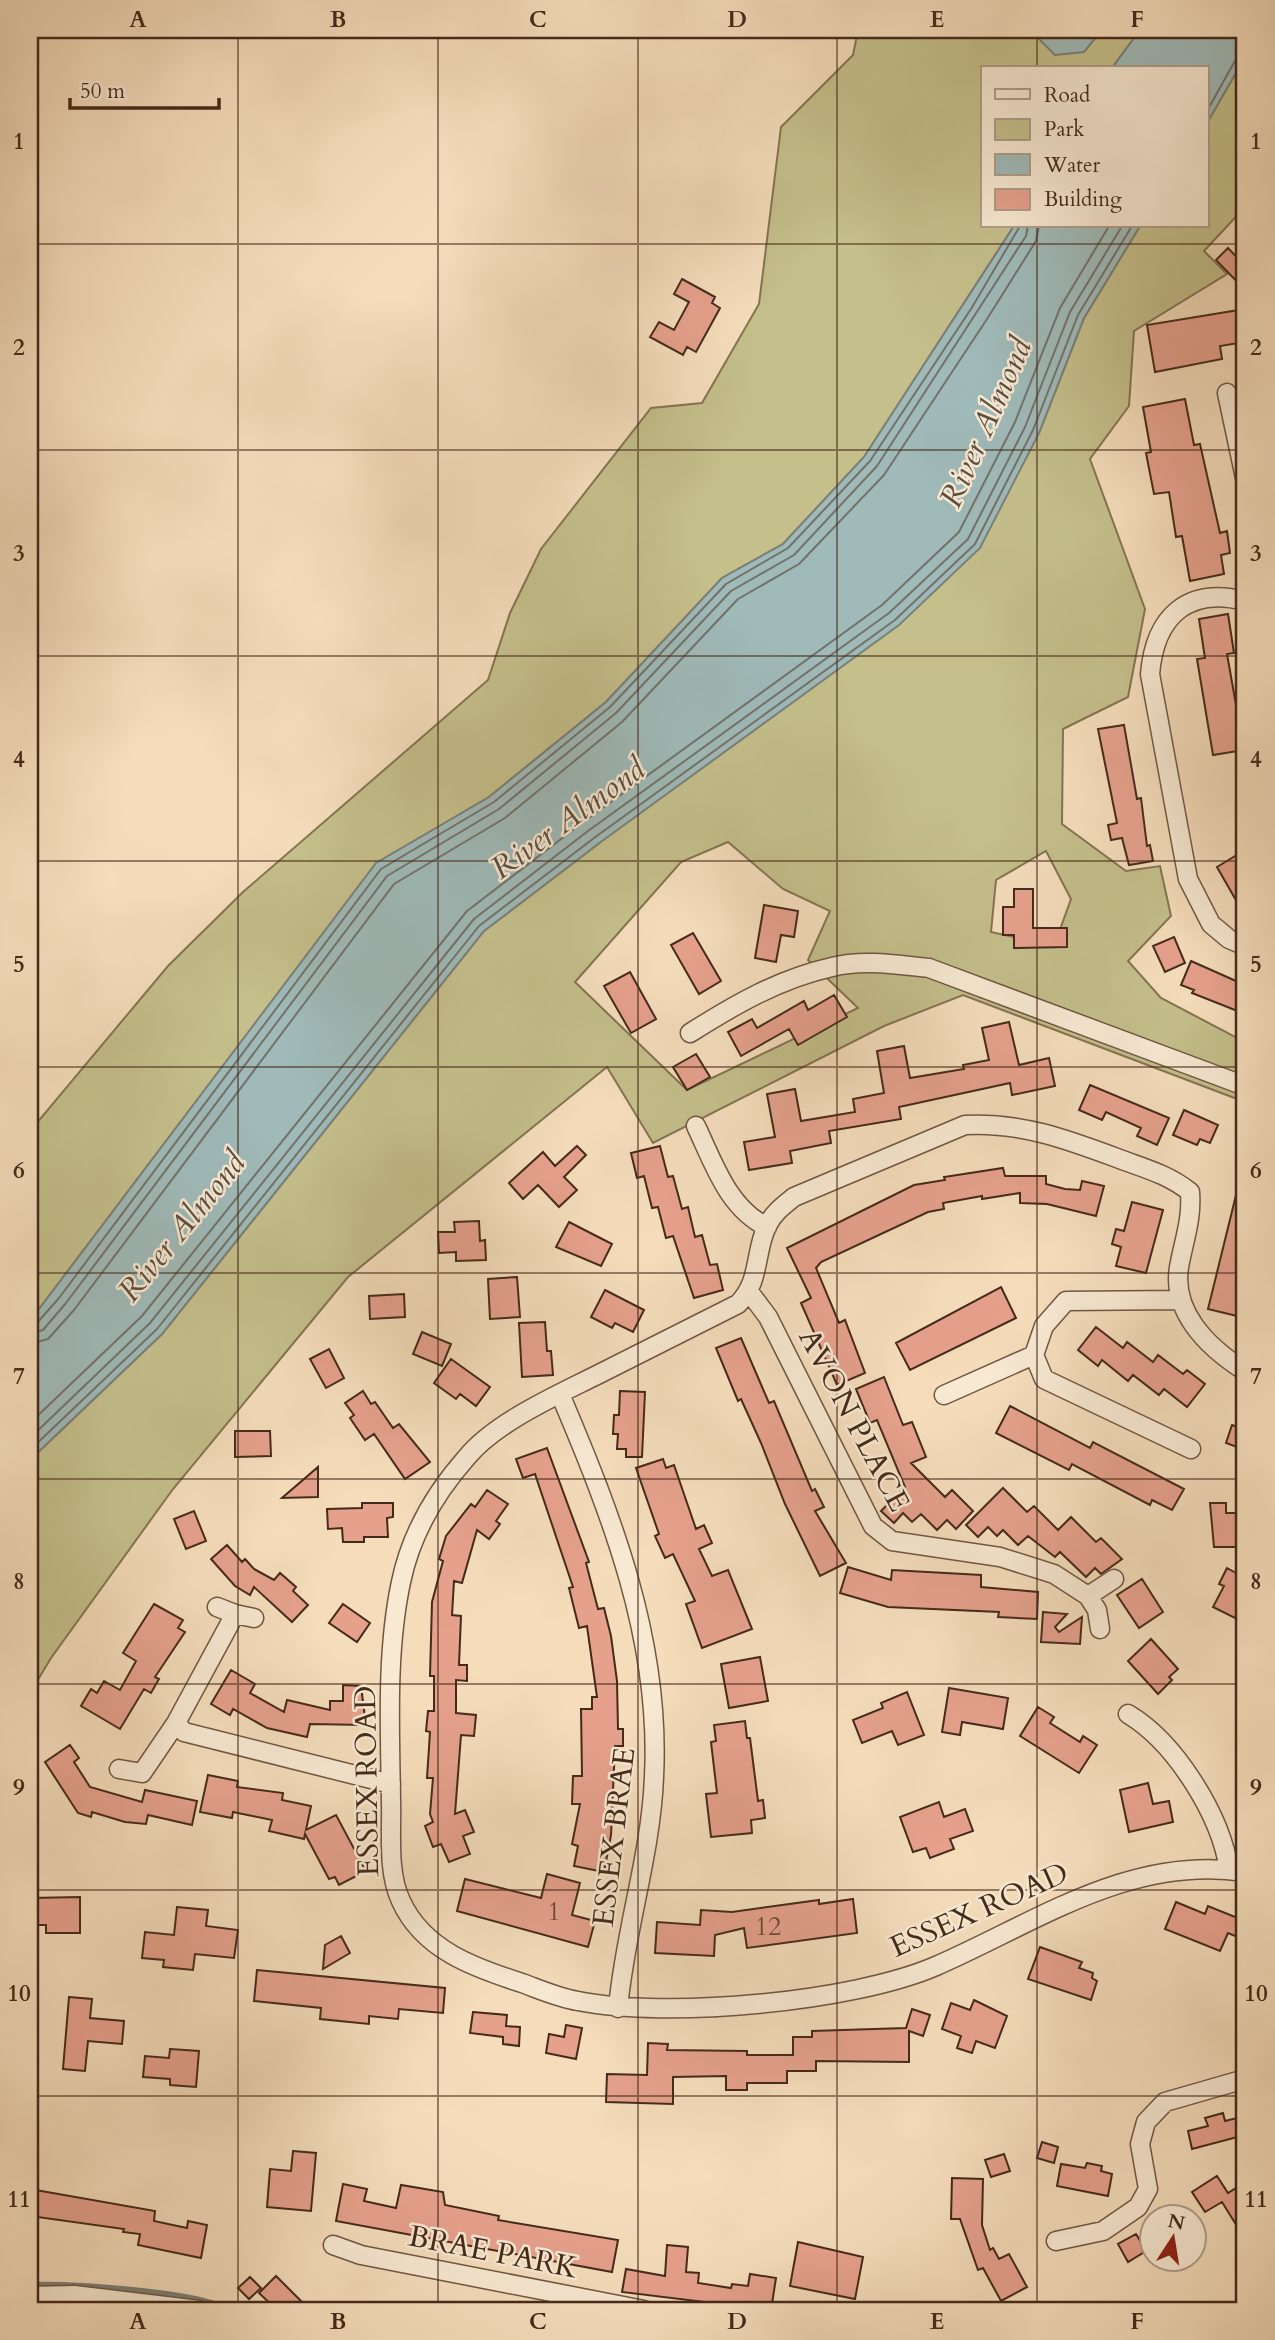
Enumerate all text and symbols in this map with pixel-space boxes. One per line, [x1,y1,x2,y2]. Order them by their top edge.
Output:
text: A [129,4,147,35]
text: B [330,4,346,35]
text: C [529,4,547,35]
text: D [727,4,747,35]
text: E [930,4,944,35]
text: F [1130,4,1144,35]
scale bar [70,66,219,110]
legend [981,66,1208,228]
text: 50 m [80,77,125,106]
text: Road [1044,81,1090,110]
text: Park [1044,115,1085,144]
text: 1 [13,126,25,157]
text: 1 [1250,126,1262,157]
text: Water [1043,151,1100,180]
text: Building [1044,185,1122,214]
water label: River Almond [929,330,1044,515]
text: 2 [13,332,25,363]
text: 2 [1250,332,1262,363]
text: 3 [13,538,25,569]
text: 3 [1250,538,1262,569]
text: 4 [13,744,25,775]
text: 4 [1250,744,1262,775]
water label: River Almond [482,747,656,890]
text: 5 [13,949,25,980]
text: 5 [1250,949,1262,980]
water label: River Almond [108,1141,257,1311]
text: 6 [13,1155,25,1186]
text: 6 [1250,1155,1262,1186]
street label: AVON PLACE [789,1321,919,1519]
text: 7 [13,1361,25,1392]
text: 7 [1250,1361,1262,1392]
text: 8 [13,1566,25,1597]
text: 8 [1250,1566,1262,1597]
street label: ESSEX ROAD [345,1685,389,1877]
street label: ESSEX BRAE [583,1745,645,1929]
text: 9 [13,1772,25,1803]
text: 9 [1250,1772,1262,1803]
street label: ESSEX ROAD [883,1852,1075,1968]
house number: 1 [547,1894,561,1929]
house number: 12 [755,1909,781,1944]
text: 10 [7,1978,31,2009]
text: 10 [1244,1978,1268,2009]
text: 11 [7,2184,31,2215]
text: 11 [1244,2184,1268,2215]
north arrow [1138,2204,1208,2274]
text: N [1166,2208,1188,2237]
street label: BRAE PARK [405,2216,582,2289]
text: A [129,2306,147,2337]
text: B [330,2306,346,2337]
text: C [529,2306,547,2337]
text: D [727,2306,747,2337]
text: E [930,2306,944,2337]
text: F [1130,2306,1144,2337]

